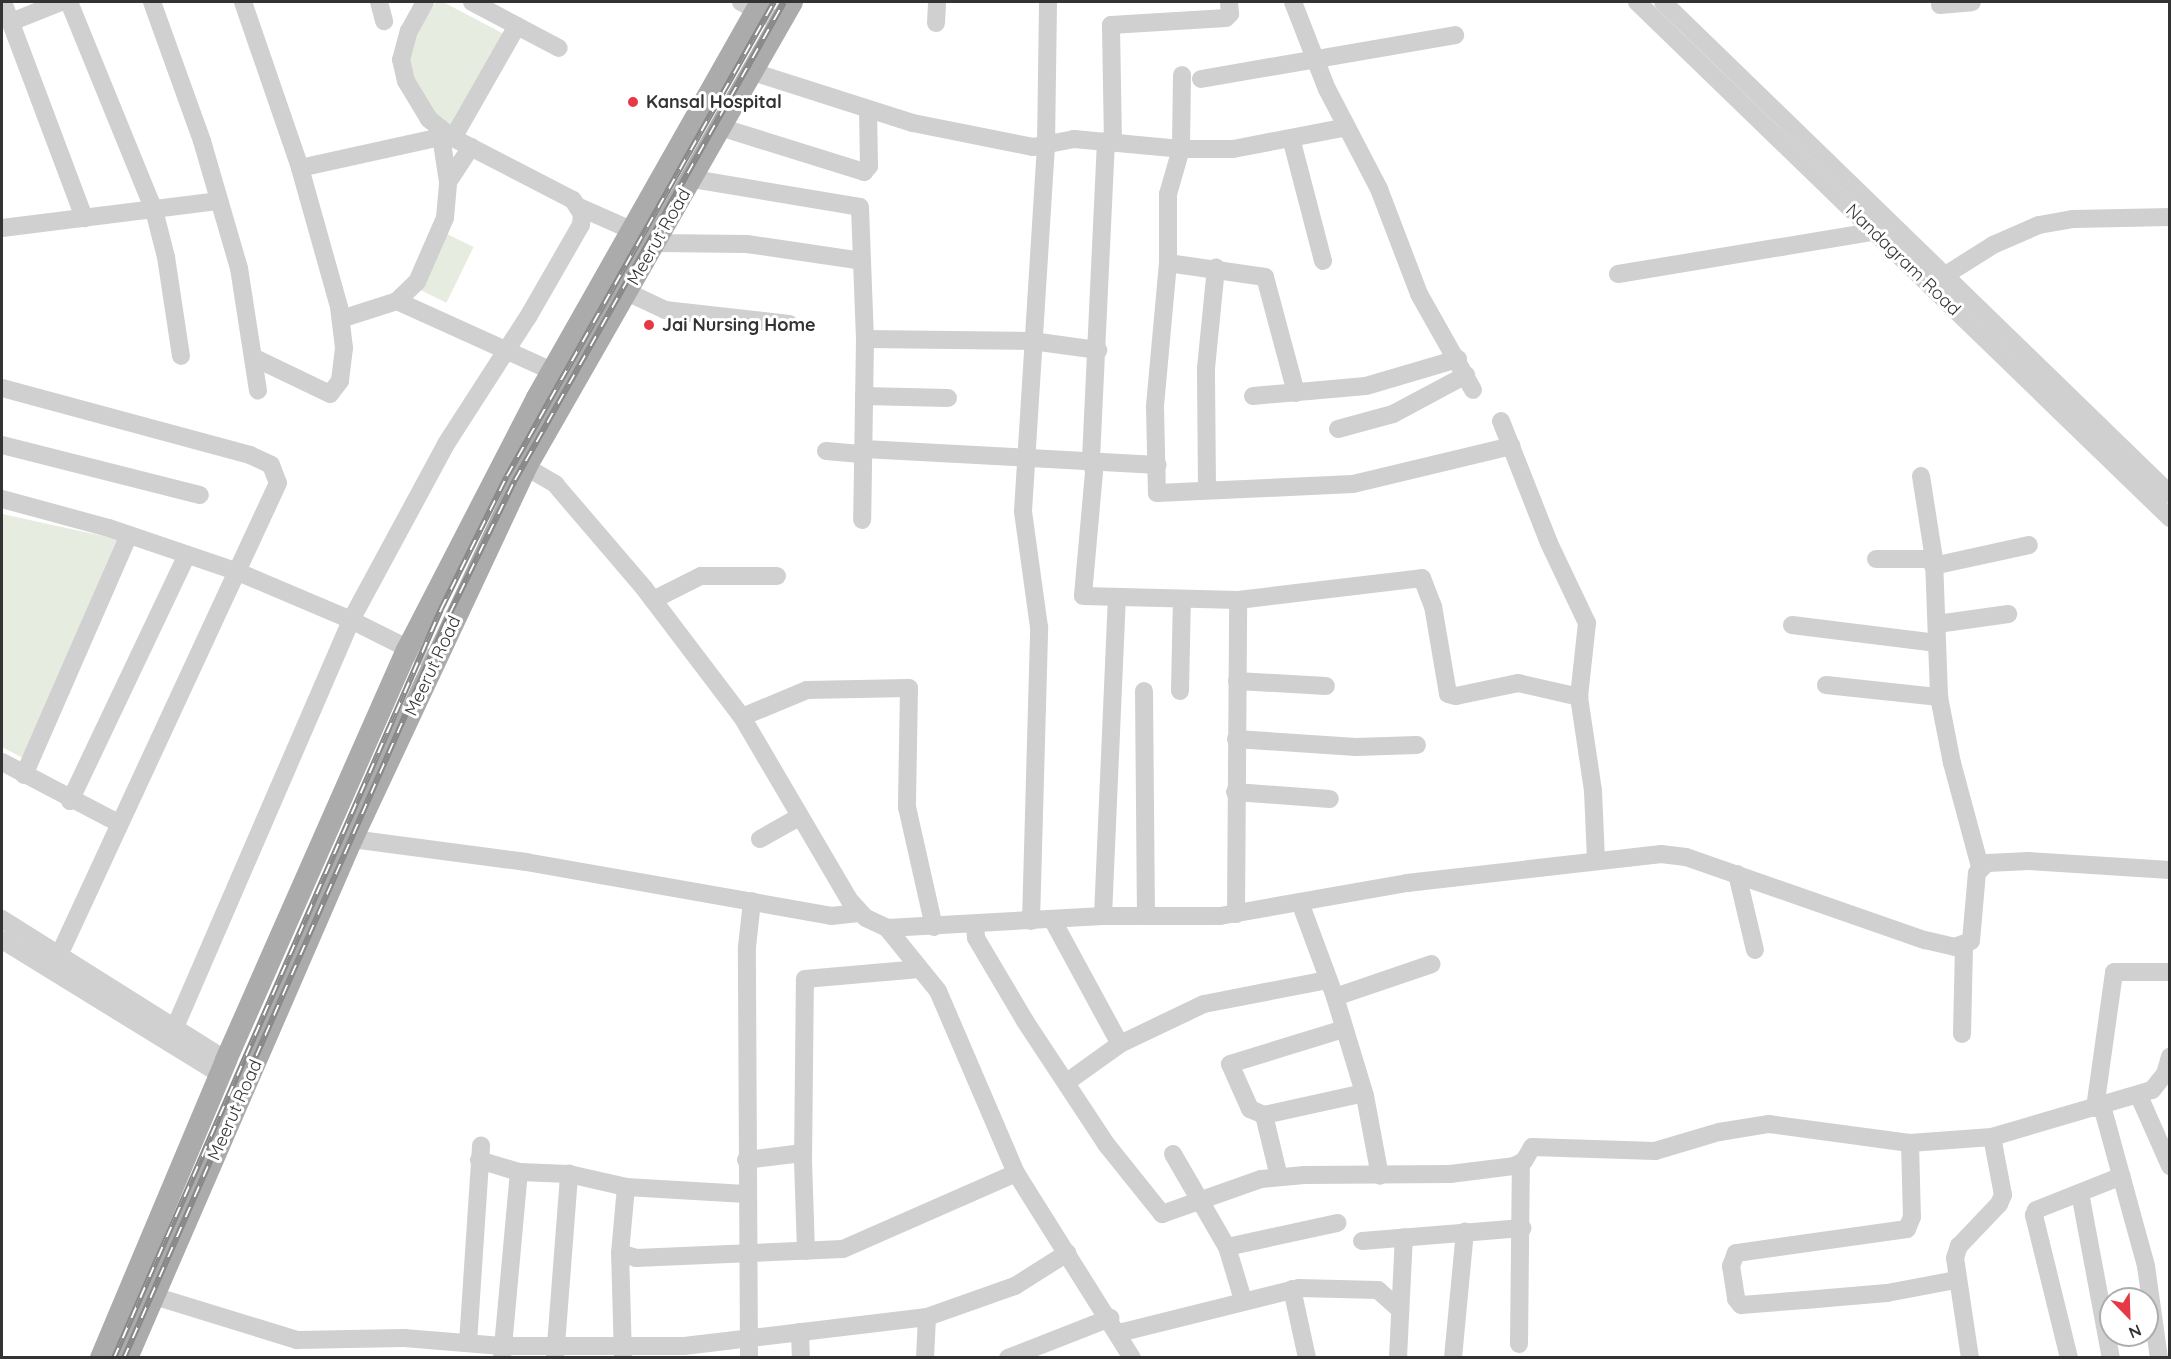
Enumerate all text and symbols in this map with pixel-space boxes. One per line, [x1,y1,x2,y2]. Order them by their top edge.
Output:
place label: Kansal Hospital [646,91,782,113]
marker: Kansal Hospital [624,93,642,111]
street label: Meerut Road [623,185,695,289]
street label: Nandagram Road [1841,200,1965,320]
place label: Jai Nursing Home [662,314,816,336]
marker: Jai Nursing Home [640,316,658,334]
street label: Meerut Road [400,612,466,720]
street label: Meerut Road [203,1056,267,1164]
north arrow [2099,1287,2159,1347]
text: N [2126,1320,2145,1343]

